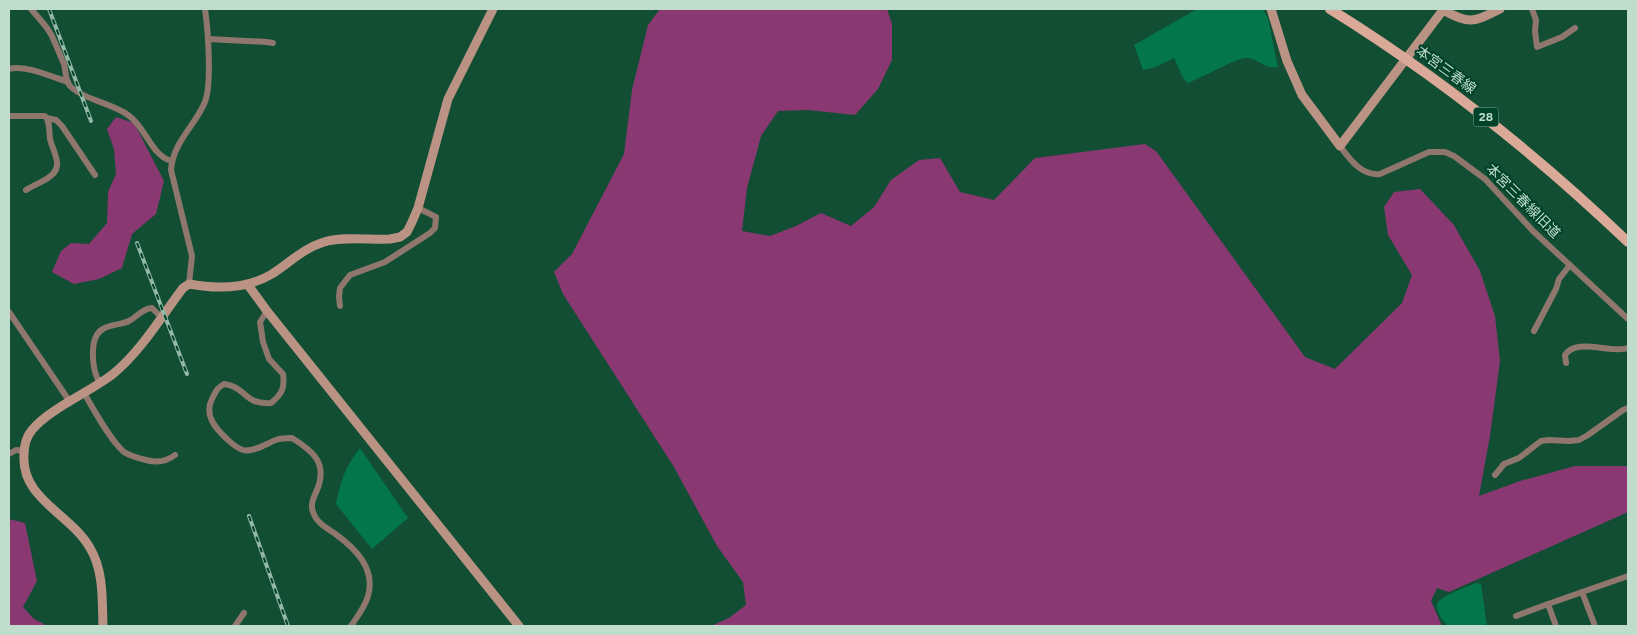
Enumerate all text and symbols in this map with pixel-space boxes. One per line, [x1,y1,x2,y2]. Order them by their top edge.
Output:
street label: 本宮三春線 [1413,43,1479,97]
road number: 28 [1474,108,1498,126]
street label: 本宮三春線旧道 [1482,160,1564,242]

